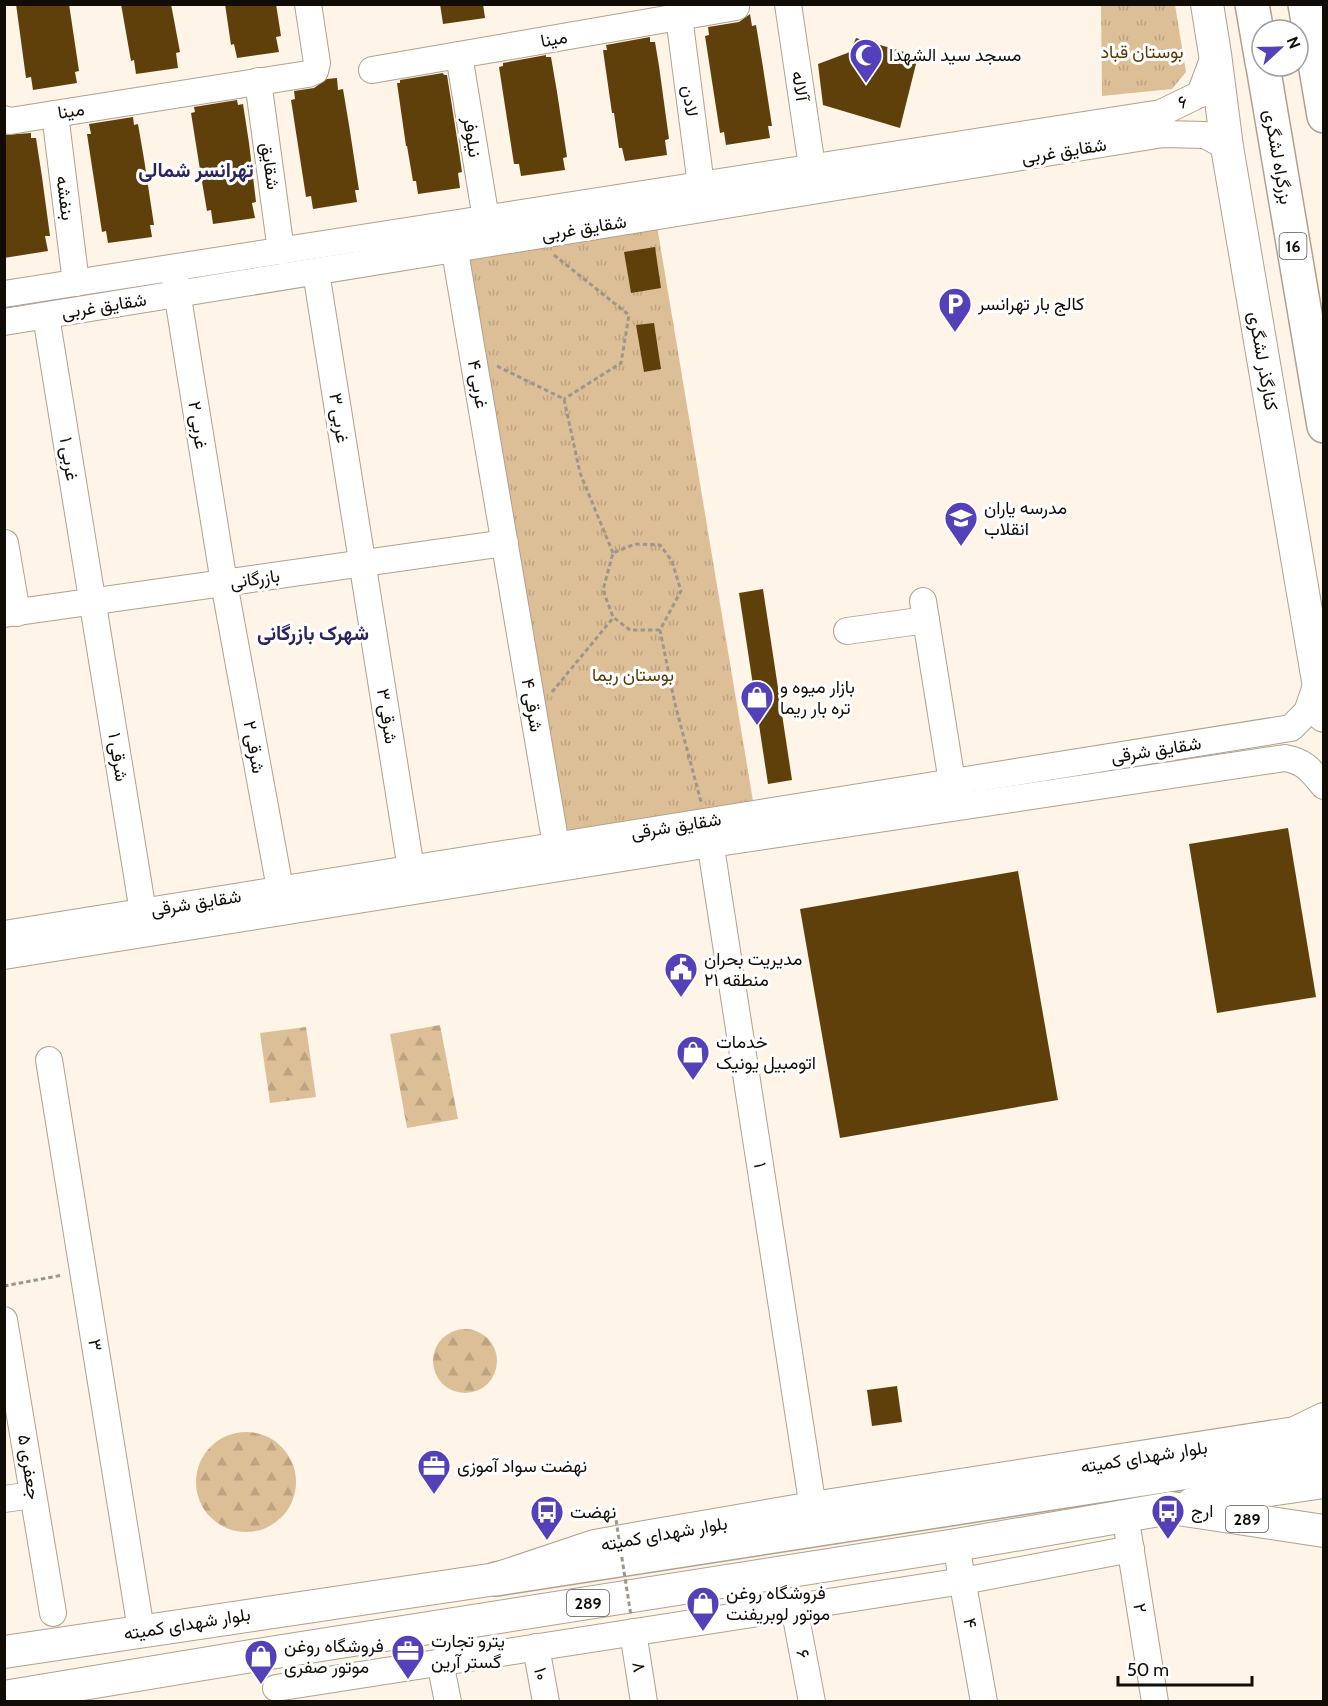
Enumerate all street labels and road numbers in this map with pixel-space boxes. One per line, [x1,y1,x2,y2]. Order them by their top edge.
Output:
street label: مینا [539,26,569,52]
street label: آلاله [787,69,814,104]
street label: لادن [677,84,703,118]
street label: ۶ [1174,90,1192,114]
street label: مینا [56,98,86,124]
street label: بزرگراه لشگری [1259,108,1297,206]
street label: نیلوفر [458,114,486,159]
street label: شقایق غربی [1020,133,1108,169]
street label: شقایق [256,141,284,191]
street label: بنفشه [51,174,79,222]
street label: شقایق غربی [540,210,628,246]
road number: 16 [1280,233,1306,259]
street label: شقایق غربی [60,288,148,324]
street label: کنارگذر لشگری [1243,310,1283,412]
street label: ۴ غربی [463,358,493,410]
street label: ۳ غربی [324,391,354,445]
street label: ۲ غربی [183,400,213,450]
street label: ۱ غربی [55,436,83,482]
street label: بازرگانی [229,565,281,593]
street label: ۴ شرقی [516,676,548,734]
street label: ۳ شرقی [372,687,402,745]
street label: ۲ شرقی [239,719,269,775]
street label: ۱ شرقی [103,731,133,783]
street label: شقایق شرقی [1109,732,1203,768]
street label: شقایق شرقی [629,808,723,844]
street label: شقایق شرقی [149,885,243,921]
street label: ۱ [749,1161,771,1169]
street label: ۳ [83,1337,107,1353]
street label: جعفری ۵ [13,1433,45,1501]
street label: بلوار شهدای کمیته [1079,1436,1209,1478]
road number: 289 [1226,1506,1268,1532]
street label: بلوار شهدای کمیته [599,1512,729,1556]
road number: 289 [567,1590,609,1616]
street label: ۲ [1128,1602,1152,1614]
street label: بلوار شهدای کمیته [122,1603,252,1645]
street label: ۴ [958,1616,982,1630]
street label: ۶ [791,1648,815,1661]
street label: ۸ [627,1660,651,1674]
street label: ۱۰ [529,1666,553,1682]

